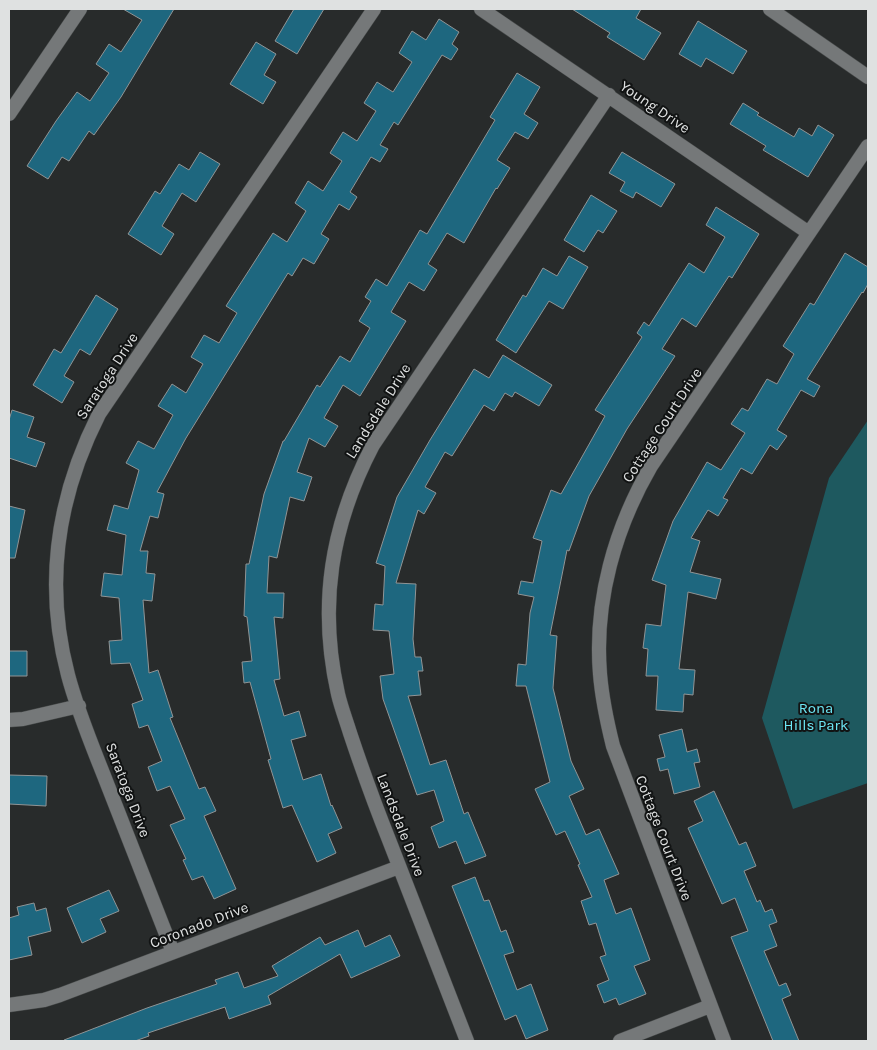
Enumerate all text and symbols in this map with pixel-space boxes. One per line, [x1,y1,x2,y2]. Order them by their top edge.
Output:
street label: Young Drive [617,77,693,137]
street label: Saratoga Drive [72,329,142,423]
street label: Landsdale Drive [342,360,414,462]
street label: Cottage Court Drive [618,364,706,486]
park label: Rona Hills Park [784,699,848,734]
street label: Saratoga Drive [102,740,154,840]
street label: Landsdale Drive [373,771,429,879]
street label: Cottage Court Drive [632,773,696,903]
street label: Coronado Drive [147,898,251,952]

